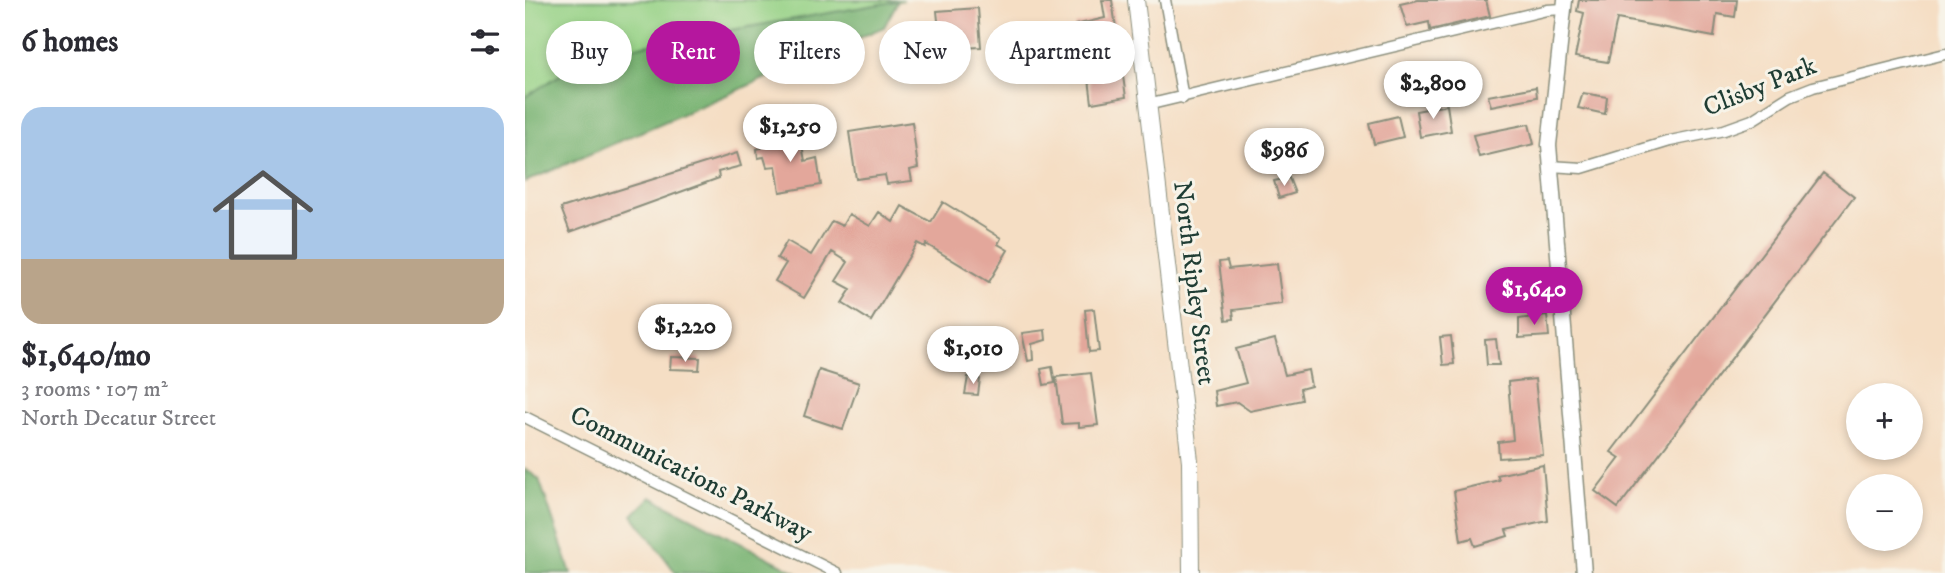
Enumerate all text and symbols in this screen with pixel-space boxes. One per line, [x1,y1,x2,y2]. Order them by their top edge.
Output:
chip: Buy [546,21,632,84]
chip: Rent [646,21,740,84]
chip: Filters [754,21,865,84]
chip: New [879,21,971,84]
chip: Apartment [985,21,1135,84]
icon: filters [466,23,504,61]
text: 6 homes [21,24,118,61]
street label: Clisby Park [1699,49,1822,125]
pin: $2,800 [1376,61,1490,121]
text: $2,800 [1400,69,1466,98]
pin: $1,250 [733,104,847,164]
text: $1,250 [759,112,821,141]
pin: $986 [1243,128,1325,188]
text: $986 [1260,136,1308,165]
icon: home [200,152,326,278]
street label: North Ripley Street [1165,179,1223,387]
pin: $1,640 [1477,268,1591,327]
text: $1,640 [1502,275,1566,304]
pin: $1,220 [628,304,742,364]
text: $1,220 [654,312,716,341]
pin: $1,010 [916,326,1030,386]
text: $1,010 [943,334,1003,363]
text: $1,640/mo [21,338,151,375]
text: 3 rooms · 107 m² [21,375,168,404]
map controls [1846,383,1923,551]
button: + [1846,383,1923,460]
street label: Communications Parkway [564,398,818,550]
text: North Decatur Street [21,404,216,433]
button: − [1846,474,1923,551]

